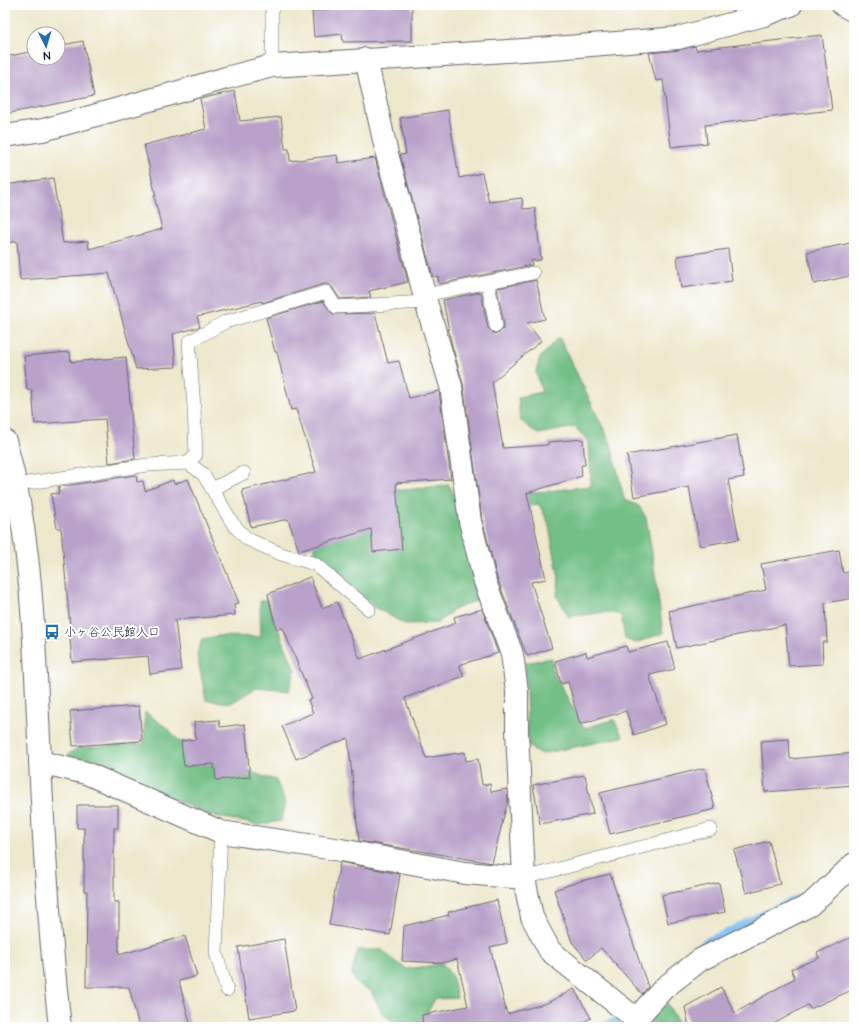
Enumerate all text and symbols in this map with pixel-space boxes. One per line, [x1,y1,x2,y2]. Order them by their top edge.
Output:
north arrow [26,26,66,66]
text: N [43,48,51,63]
bus stop icon: 小ヶ谷公民館入口 [43,623,61,641]
place label: 小ヶ谷公民館入口 [64,624,160,641]

